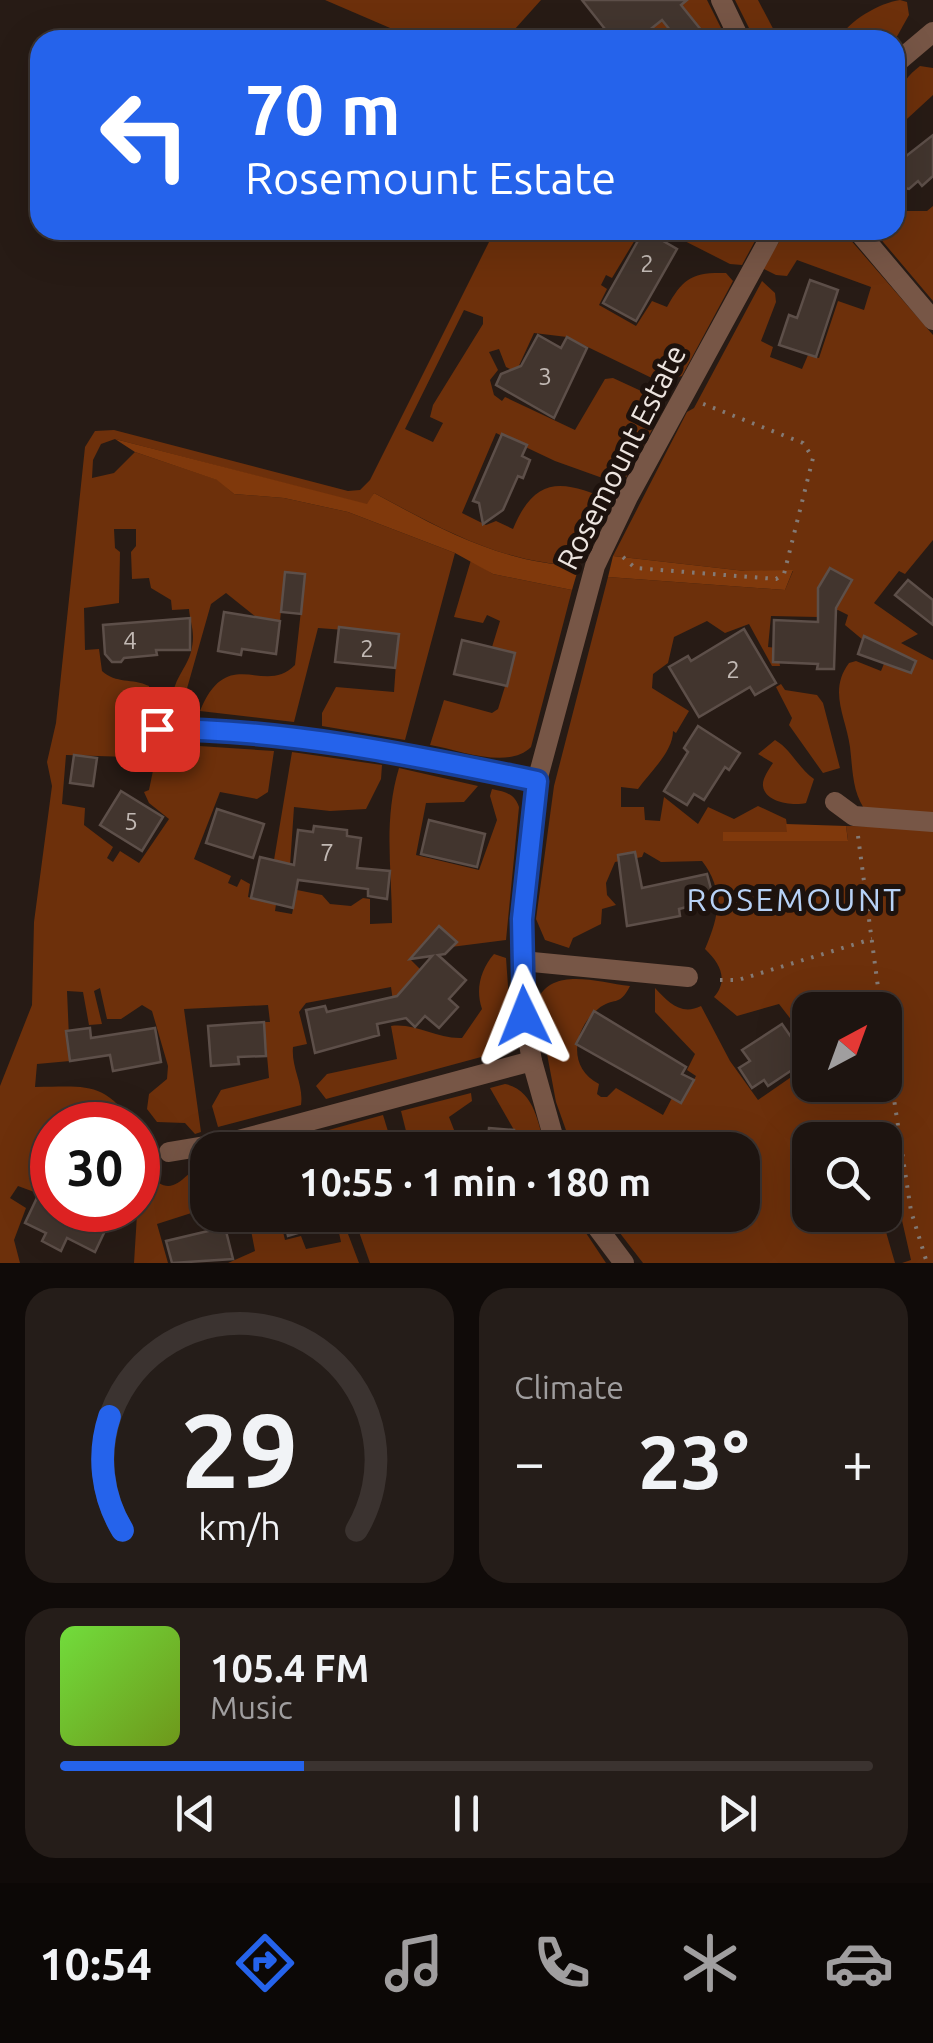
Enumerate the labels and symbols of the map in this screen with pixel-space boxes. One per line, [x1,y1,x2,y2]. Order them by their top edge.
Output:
house number: 2 [640,249,654,277]
street label: Rosemount Estate [550,339,692,575]
house number: 3 [538,362,552,390]
house number: 4 [123,626,137,654]
house number: 2 [360,634,374,662]
house number: 2 [726,655,740,683]
pin [115,687,200,772]
house number: 5 [124,807,138,835]
house number: 7 [320,838,334,866]
district label: ROSEMOUNT [686,881,904,917]
position arrow [472,964,576,1068]
north arrow [792,992,902,1102]
speed limit sign: 30 [30,1102,160,1232]

